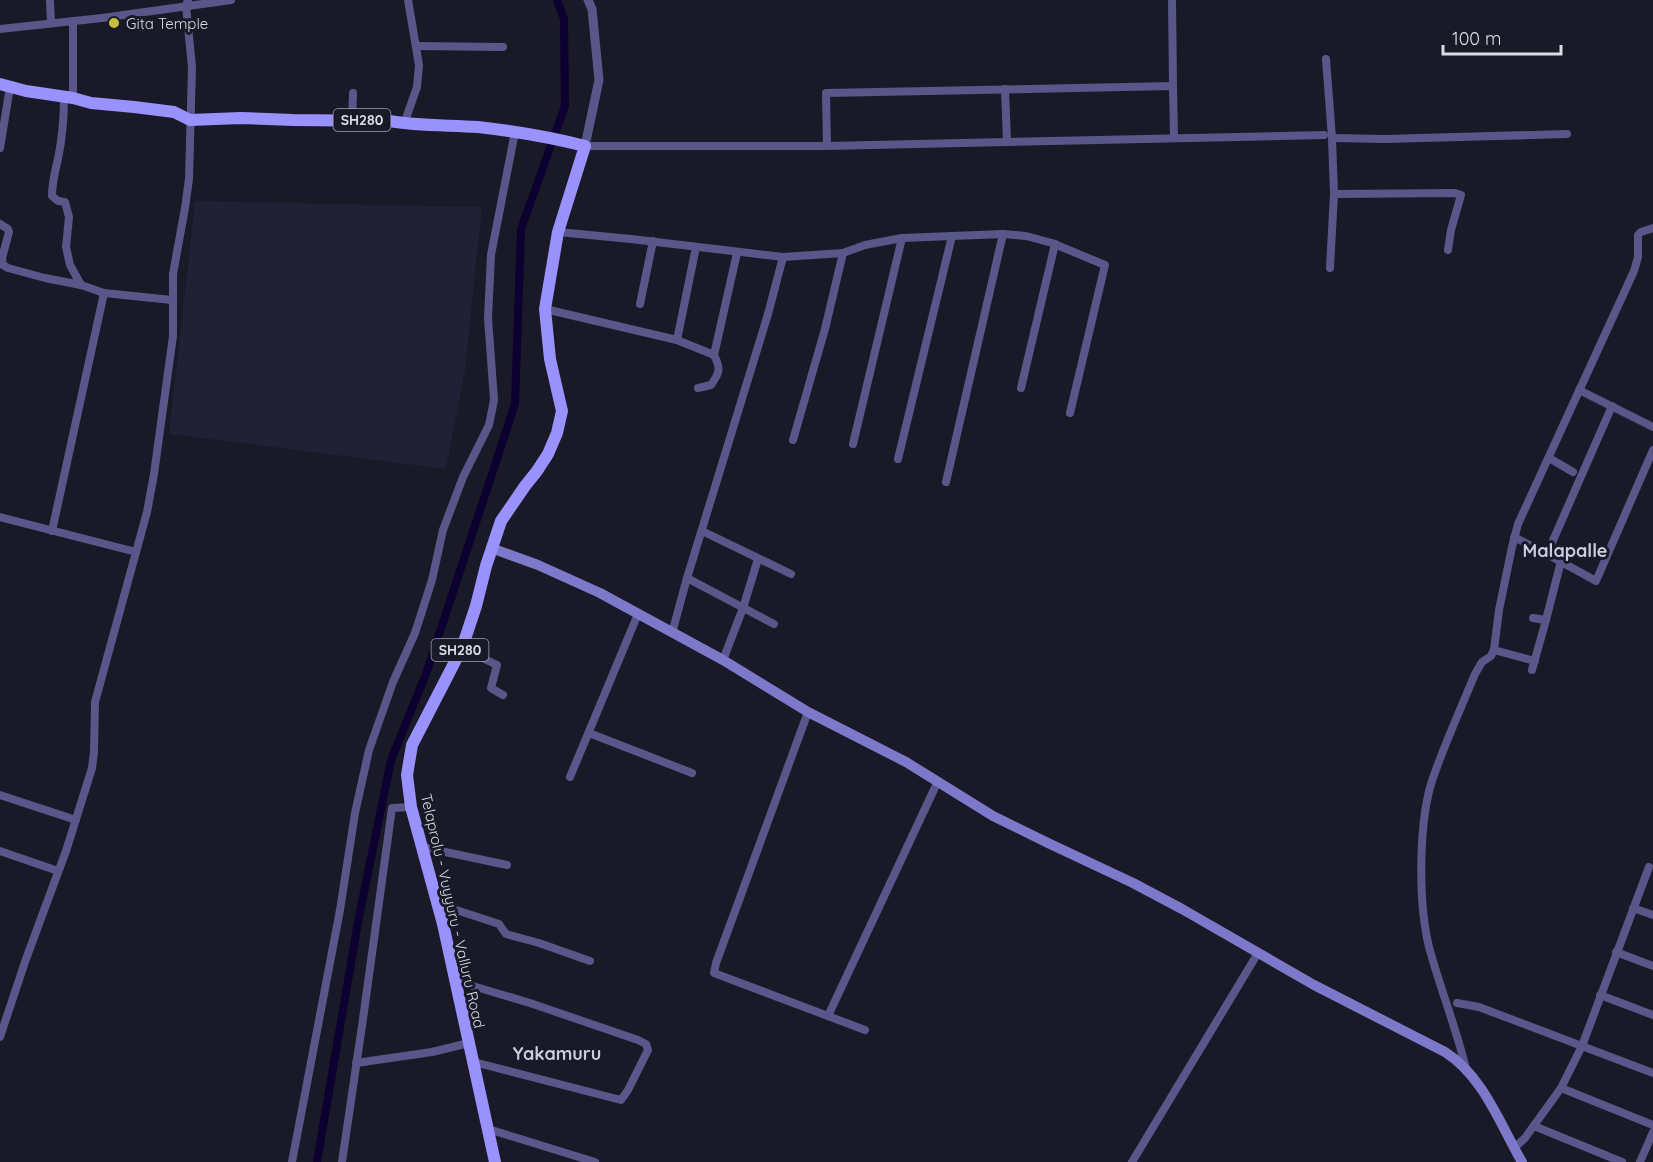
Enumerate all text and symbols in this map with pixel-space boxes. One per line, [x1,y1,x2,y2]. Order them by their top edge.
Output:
place label: Gita Temple [126,14,208,33]
marker: Gita Temple [107,16,121,30]
scale bar [1443,18,1562,56]
text: 100 m [1452,27,1501,50]
road number: SH280 [334,109,391,131]
district label: Malapalle [1523,539,1607,562]
road number: SH280 [432,639,488,661]
street label: Telaprolu - Vuyyuru - Valluru Road [417,792,489,1030]
district label: Yakamuru [513,1042,601,1065]

